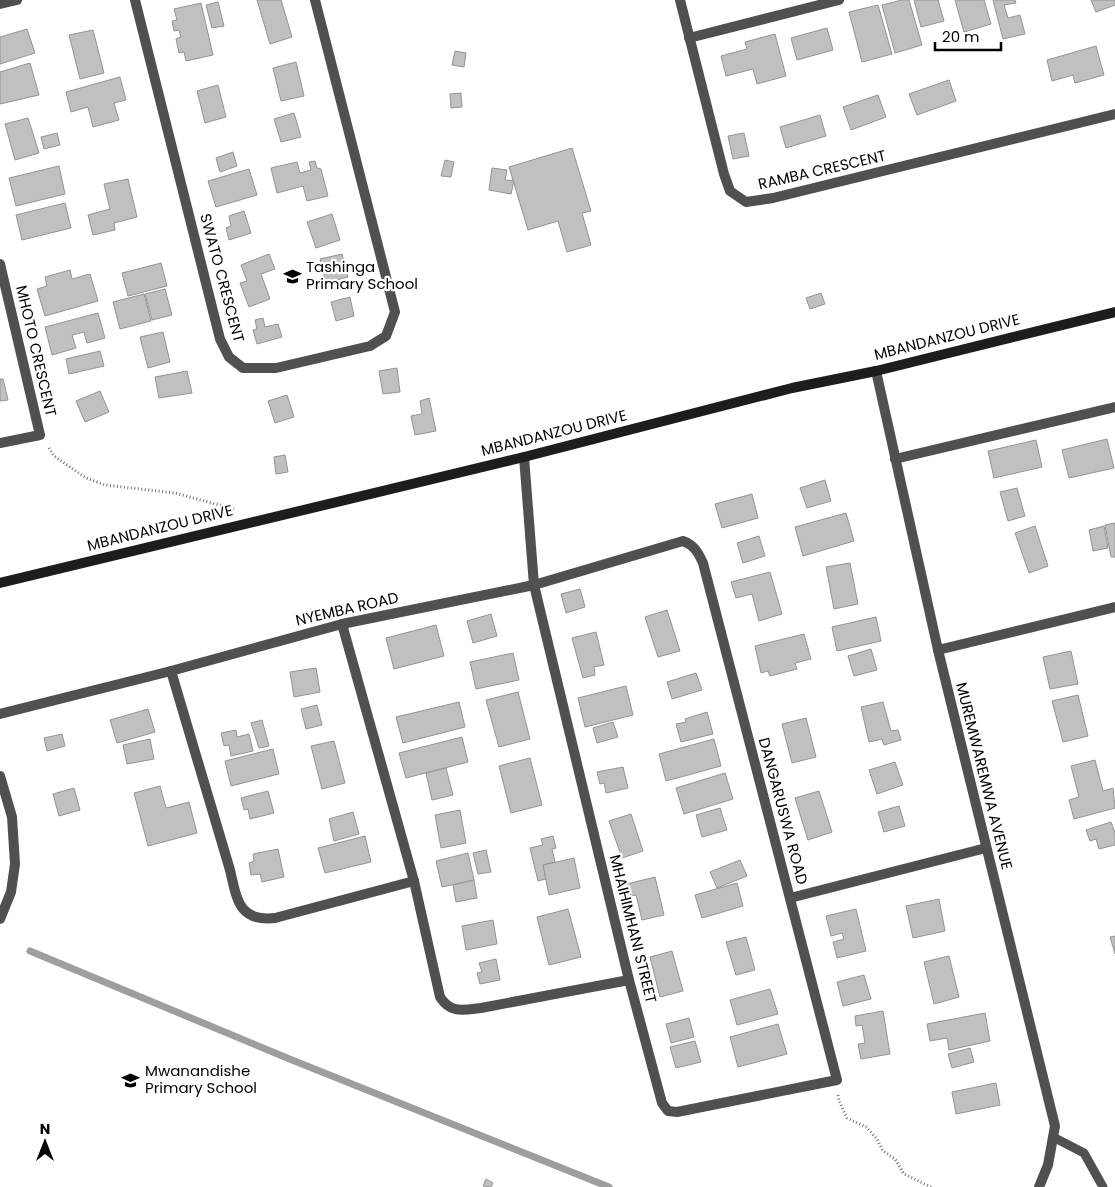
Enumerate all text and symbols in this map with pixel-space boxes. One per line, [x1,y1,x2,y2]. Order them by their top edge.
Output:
scale bar [935,20,1001,52]
text: 20 m [942,26,980,47]
street label: RAMBA CRESCENT [756,145,888,194]
street label: SWATO CRESCENT [195,211,250,345]
place label: Tashinga Primary School [306,256,418,294]
school or university icon: Tashinga Primary School [282,266,302,286]
street label: MHOTO CRESCENT [11,283,62,419]
street label: MBANDANZOU DRIVE [872,308,1022,365]
street label: MBANDANZOU DRIVE [479,404,629,461]
street label: MBANDANZOU DRIVE [85,499,235,556]
street label: NYEMBA ROAD [293,586,400,631]
street label: MUREMWAREMWA AVENUE [951,680,1018,872]
street label: DANGARUSWA ROAD [754,735,813,887]
street label: MHAIHIMHANI STREET [605,852,662,1005]
place label: Mwanandishe Primary School [145,1060,257,1098]
school or university icon: Mwanandishe Primary School [121,1070,141,1090]
north arrow [20,1117,70,1167]
text: N [40,1119,50,1139]

